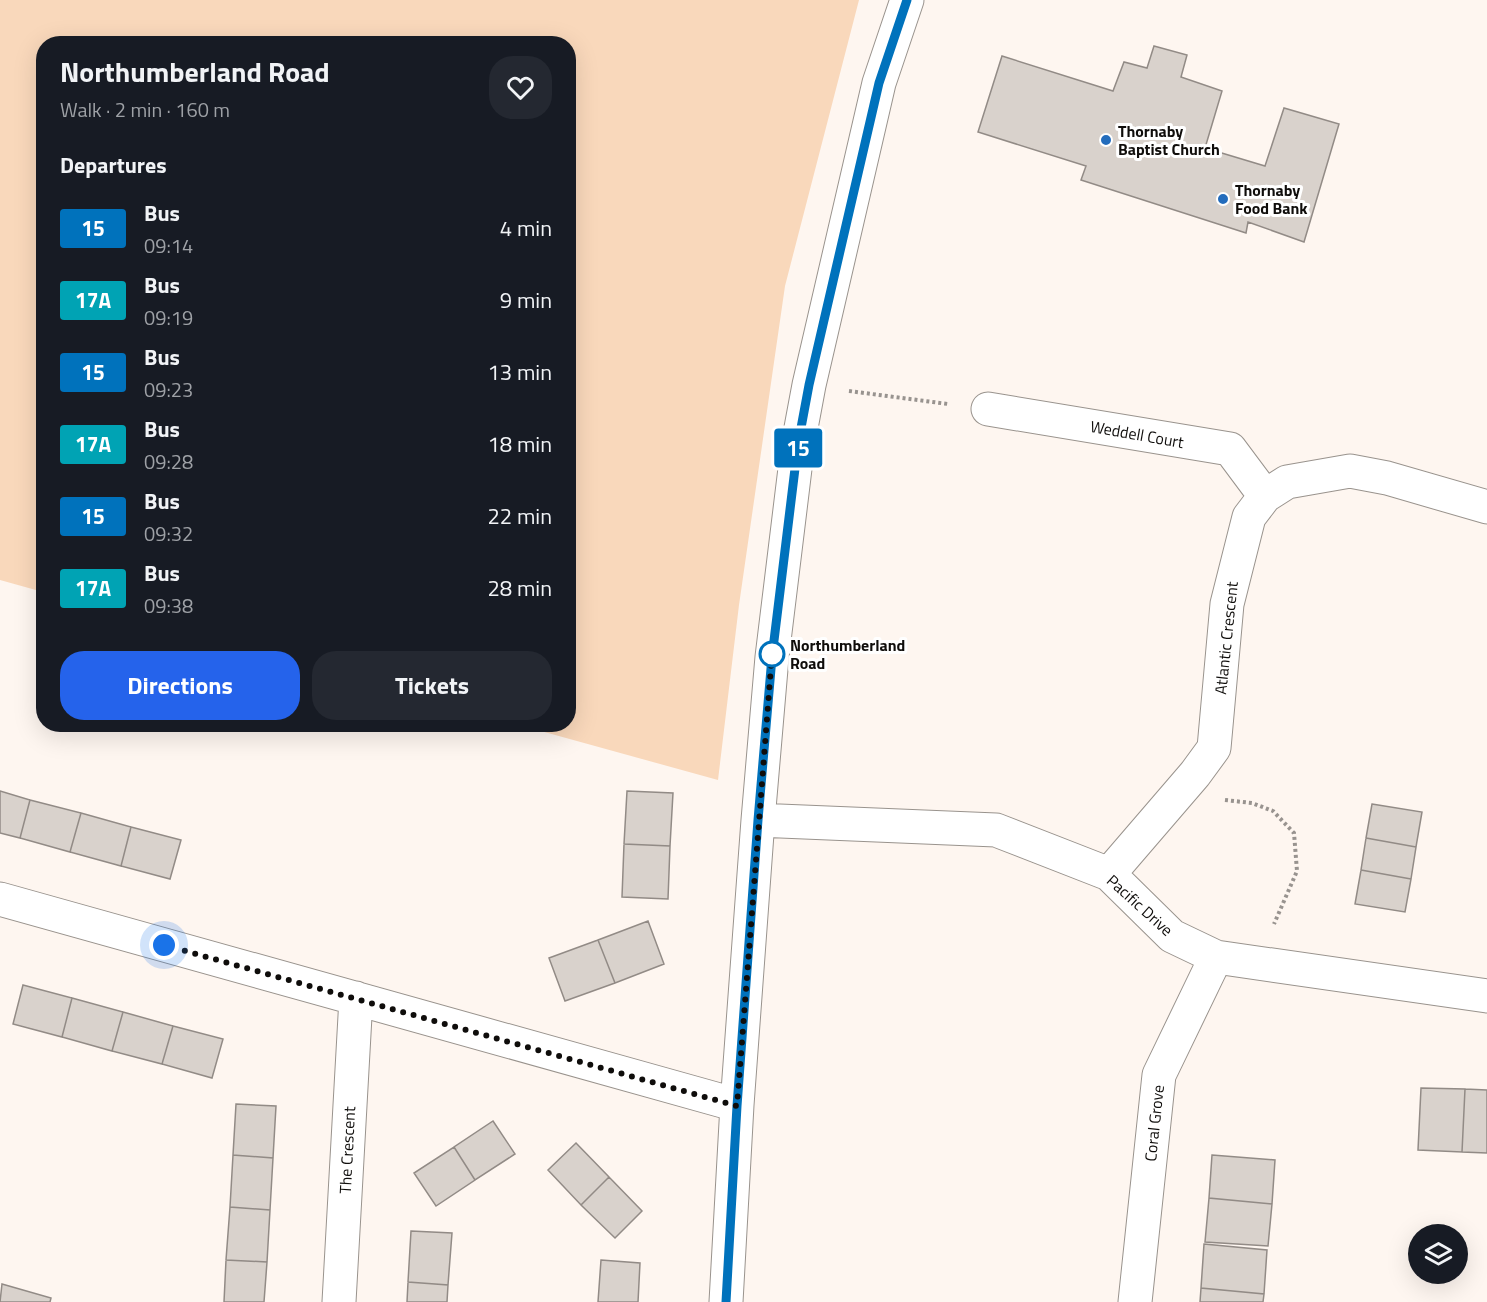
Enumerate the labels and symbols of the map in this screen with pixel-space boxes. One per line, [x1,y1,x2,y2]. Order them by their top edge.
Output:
place label: Thornaby Baptist Church [1118,119,1220,161]
marker: Thornaby Baptist Church [1099,133,1113,147]
place label: Thornaby Food Bank [1235,178,1308,220]
marker: Thornaby Food Bank [1216,192,1230,206]
street label: Weddell Court [1088,414,1186,454]
line badge: 15 [771,428,825,468]
street label: Atlantic Crescent [1208,580,1244,696]
place label: Northumberland Road [790,633,905,675]
marker: Northumberland Road [759,641,785,667]
street label: Pacific Drive [1101,869,1179,941]
your location [149,930,179,960]
street label: Coral Grove [1138,1083,1170,1163]
street label: The Crescent [333,1105,361,1194]

